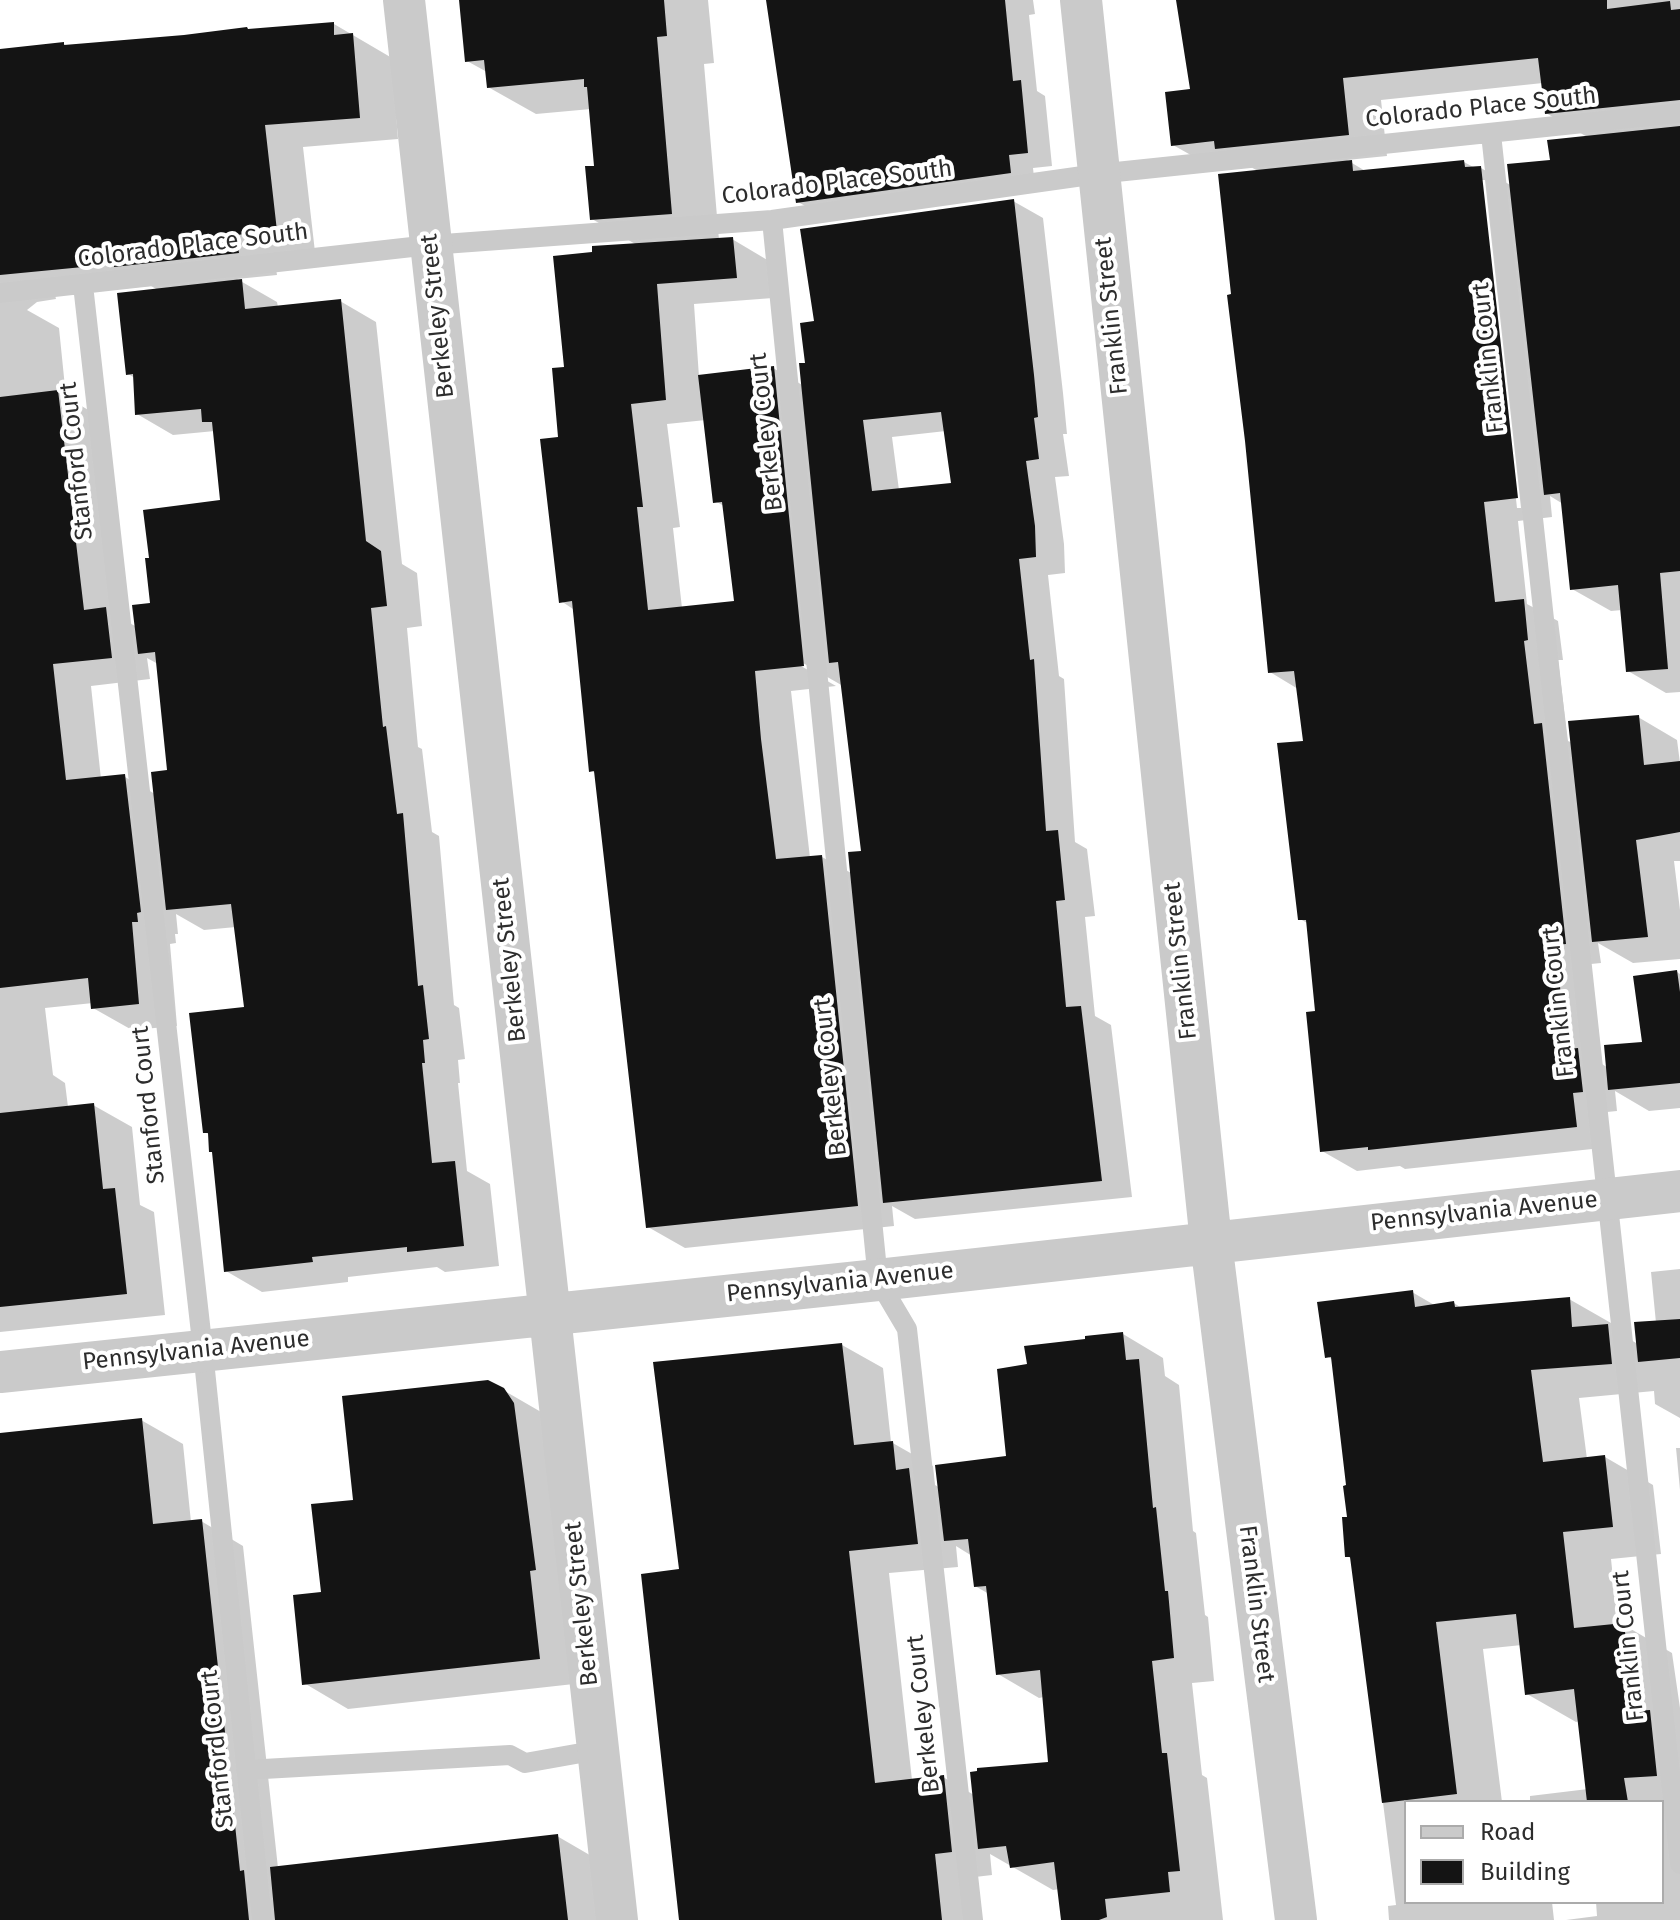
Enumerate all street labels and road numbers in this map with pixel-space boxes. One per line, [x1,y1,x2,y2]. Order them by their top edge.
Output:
street label: Colorado Place South [1364,82,1598,134]
street label: Colorado Place South [720,155,954,211]
street label: Colorado Place South [76,218,310,274]
street label: Berkeley Street [415,232,461,400]
street label: Franklin Street [1089,236,1135,396]
street label: Franklin Court [1467,281,1511,435]
street label: Berkeley Court [744,351,790,513]
street label: Stanford Court [54,381,100,541]
street label: Berkeley Street [487,876,533,1044]
street label: Franklin Street [1158,881,1204,1041]
street label: Franklin Court [1537,925,1581,1079]
street label: Berkeley Court [808,996,854,1158]
street label: Stanford Court [126,1025,172,1185]
street label: Pennsylvania Avenue [1369,1186,1599,1238]
street label: Pennsylvania Avenue [725,1257,955,1309]
street label: Pennsylvania Avenue [81,1325,311,1377]
street label: Berkeley Street [559,1520,605,1688]
street label: Franklin Street [1232,1524,1280,1684]
street label: Franklin Court [1607,1569,1651,1723]
street label: Berkeley Court [901,1633,947,1795]
street label: Stanford Court [195,1669,241,1829]

